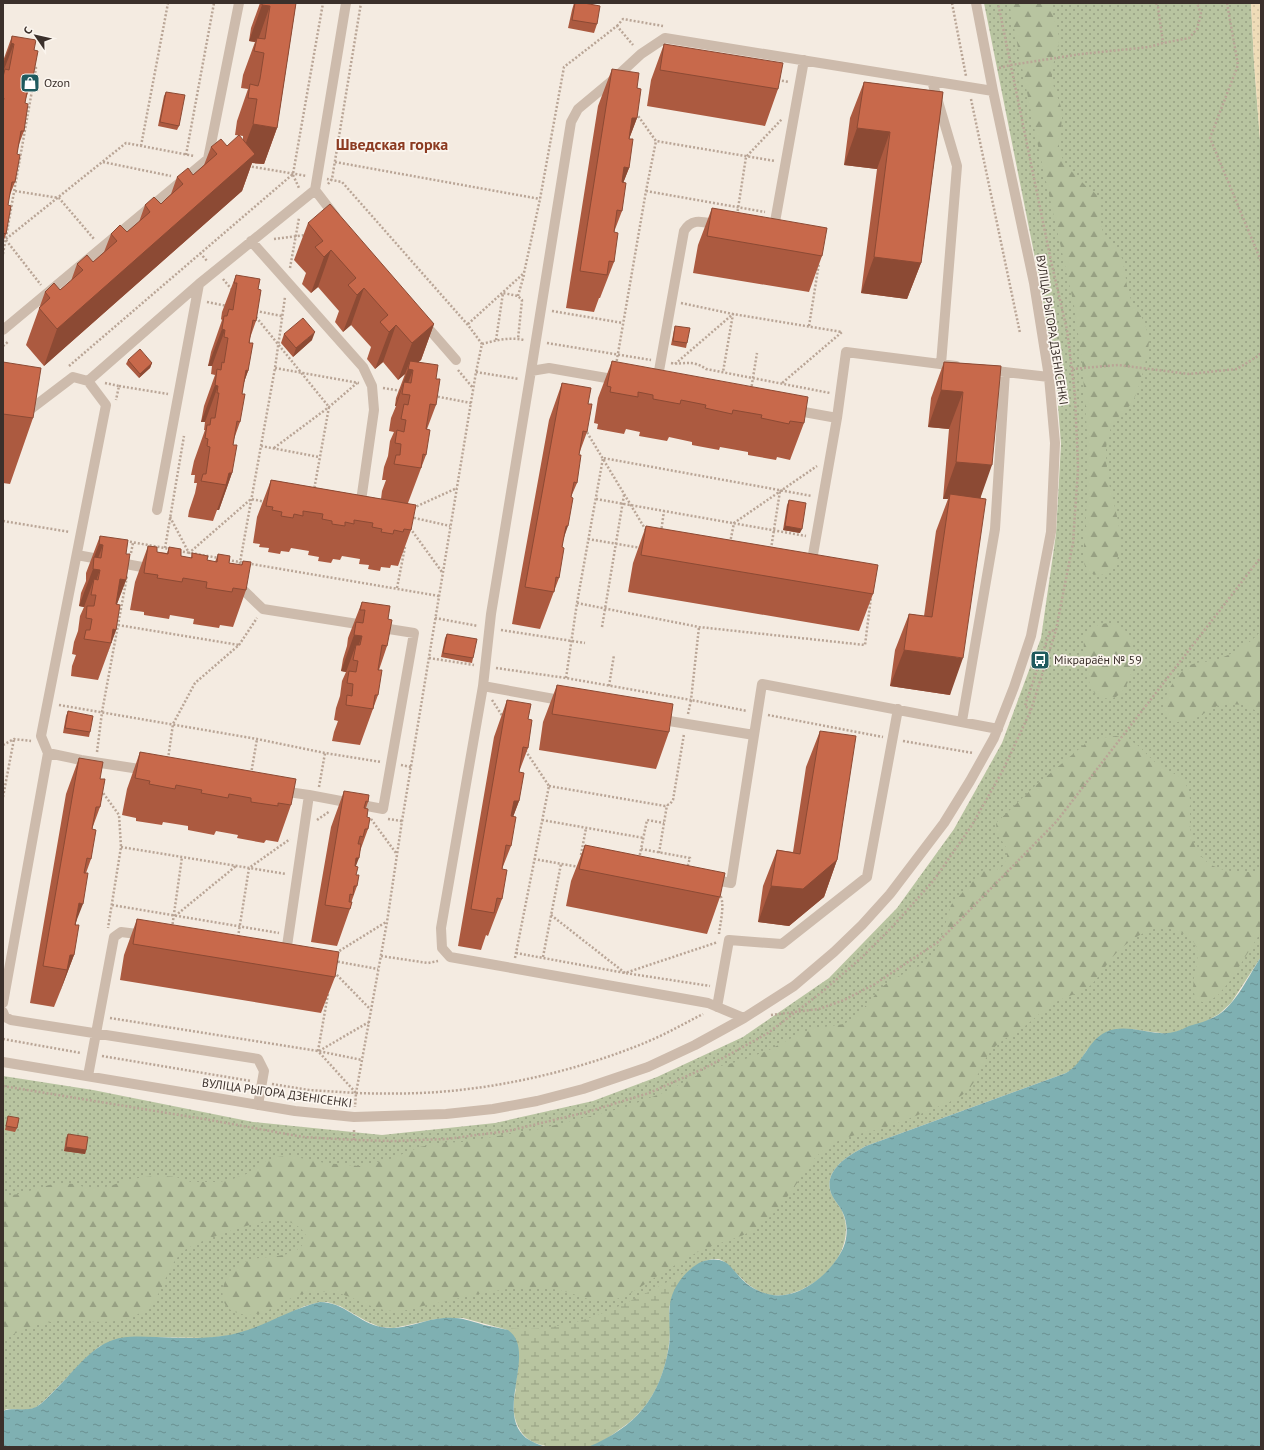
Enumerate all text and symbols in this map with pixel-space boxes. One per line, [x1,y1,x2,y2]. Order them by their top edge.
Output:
north arrow [16,16,56,56]
text: С [20,24,35,37]
shop icon: Ozon [19,72,41,94]
place label: Ozon [44,75,70,90]
district label: Шведская горка [336,134,448,154]
street label: ВУЛІЦА РЫГОРА ДЗЕНІСЕНКІ [1033,254,1072,406]
bus stop icon: Мікрараён № 59 [1029,649,1051,671]
place label: Мікрараён № 59 [1054,652,1142,667]
street label: ВУЛІЦА РЫГОРА ДЗЕНІСЕНКІ [201,1075,353,1110]

